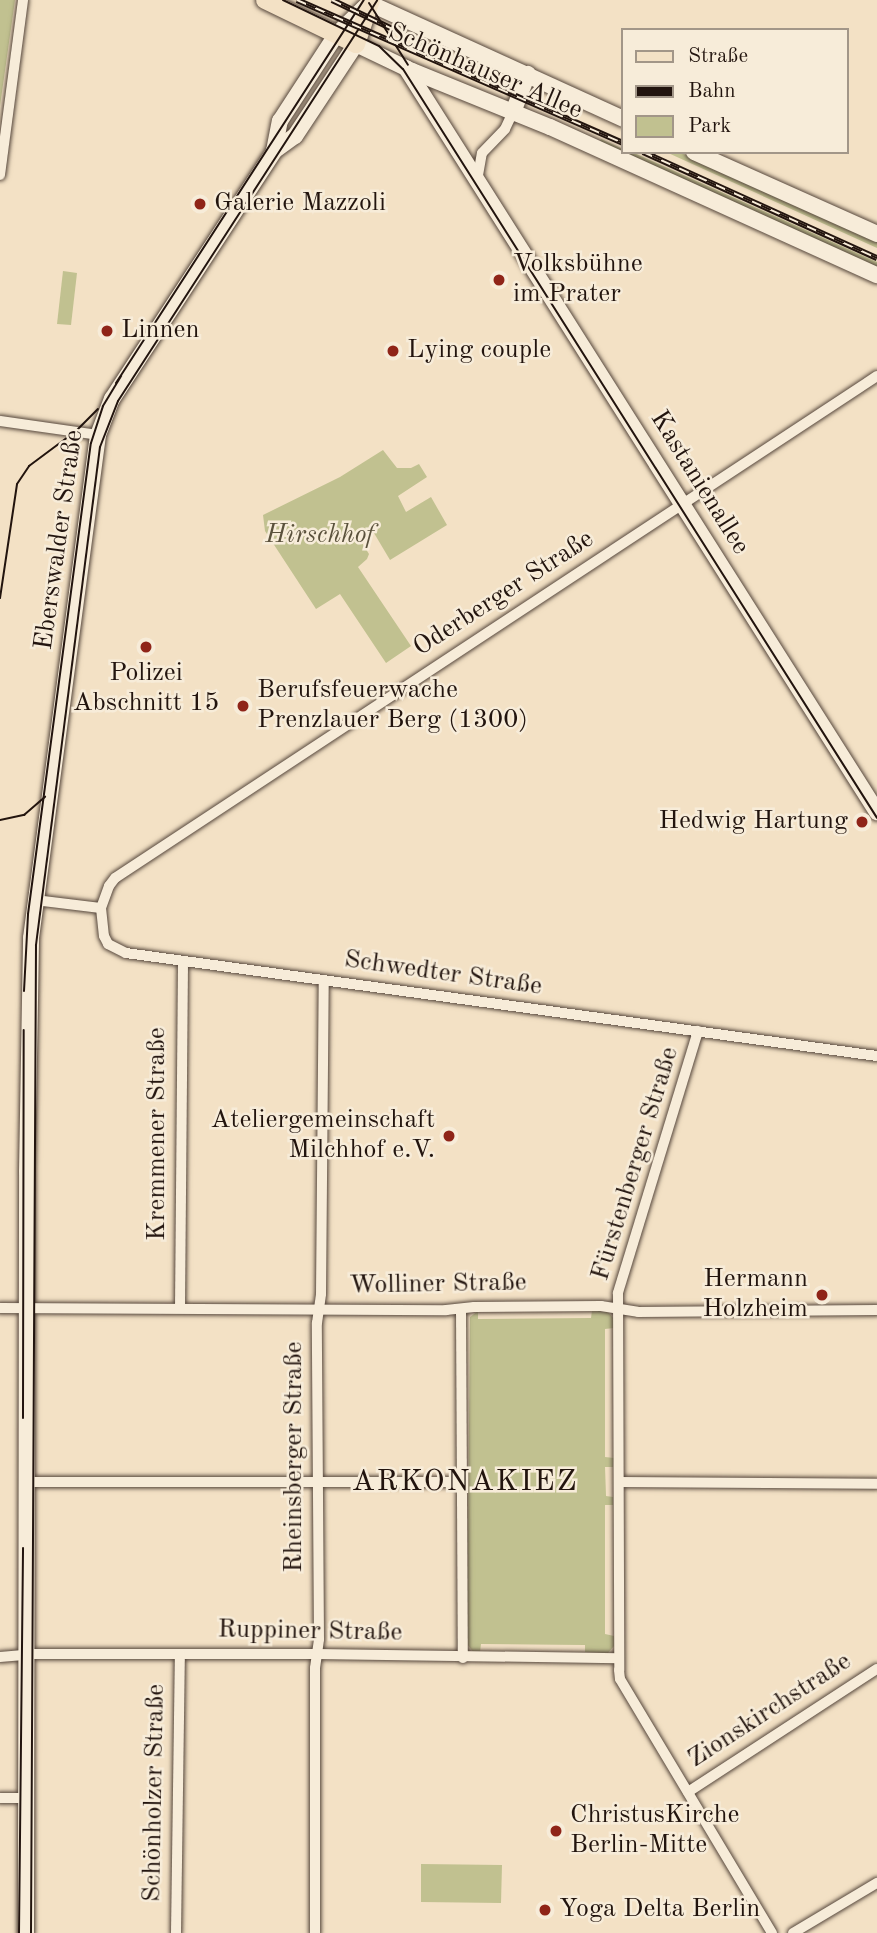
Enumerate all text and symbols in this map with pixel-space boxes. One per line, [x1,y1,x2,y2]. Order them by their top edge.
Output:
street label: Schönhauser Allee [383,17,587,127]
legend [622,28,849,154]
text: Straße [688,46,748,67]
text: Bahn [688,81,736,102]
text: Park [688,116,731,137]
place label: Galerie Mazzoli [214,188,386,220]
marker: Galerie Mazzoli [192,196,208,212]
place label: Volksbühne im Prater [513,249,643,310]
marker: Volksbühne im Prater [491,272,507,288]
place label: Linnen [121,315,200,347]
marker: Linnen [99,323,115,339]
place label: Lying couple [407,335,551,367]
marker: Lying couple [385,343,401,359]
street label: Kastanienallee [642,405,756,561]
street label: Eberswalder Straße [29,428,91,652]
park label: Hirschhof [265,520,375,552]
street label: Oderberger Straße [408,524,600,664]
marker: Polizei Abschnitt 15 [138,639,154,655]
place label: Polizei Abschnitt 15 [73,658,219,720]
place label: Berufsfeuerwache Prenzlauer Berg (1300) [257,675,528,736]
marker: Berufsfeuerwache Prenzlauer Berg (1300) [235,698,251,714]
place label: Hedwig Hartung [658,806,848,838]
marker: Hedwig Hartung [854,814,870,830]
street label: Schwedter Straße [342,945,544,1003]
street label: Kremmener Straße [142,1027,174,1241]
street label: Fürstenberger Straße [586,1043,686,1285]
place label: Ateliergemeinschaft Milchhof e.V. [210,1105,435,1166]
marker: Ateliergemeinschaft Milchhof e.V. [441,1128,457,1144]
place label: Hermann Holzheim [702,1264,808,1326]
street label: Wolliner Straße [349,1268,527,1302]
marker: Hermann Holzheim [814,1287,830,1303]
street label: Rheinsberger Straße [279,1341,311,1573]
district label: ARKONAKIEZ [353,1464,577,1500]
street label: Ruppiner Straße [217,1615,403,1649]
street label: Zionskirchstraße [683,1647,857,1775]
street label: Schönholzer Straße [137,1684,173,1902]
place label: ChristusKirche Berlin-Mitte [570,1800,740,1862]
marker: ChristusKirche Berlin-Mitte [548,1823,564,1839]
place label: Yoga Delta Berlin [559,1894,760,1926]
marker: Yoga Delta Berlin [537,1902,553,1918]

